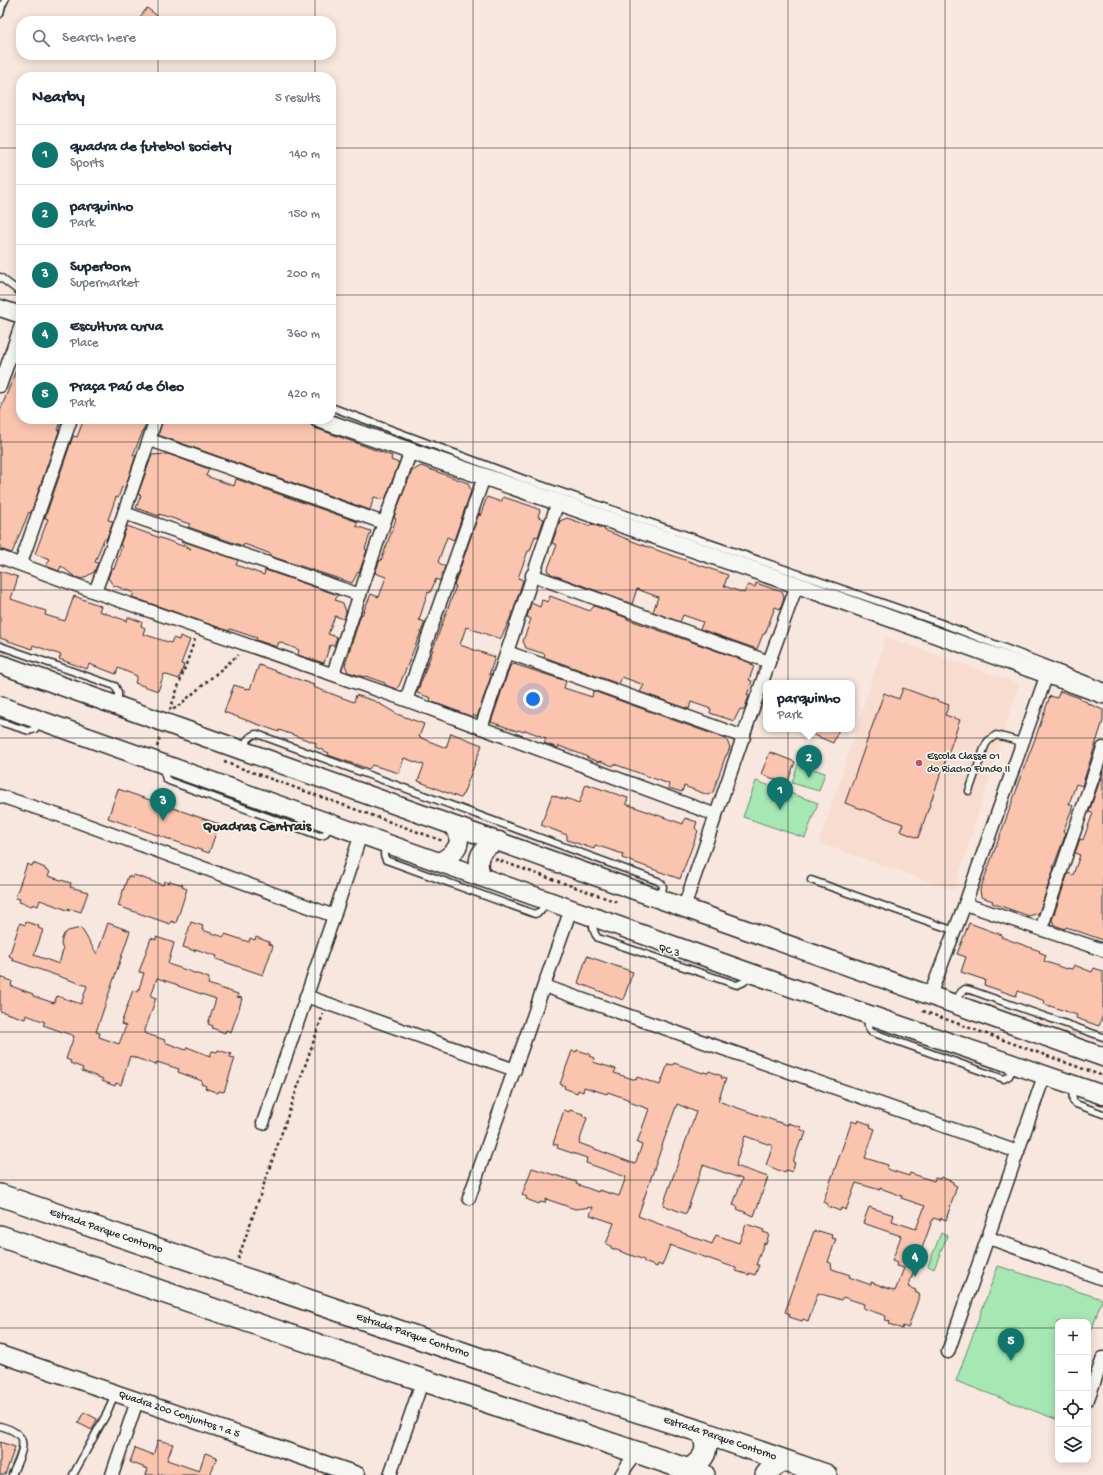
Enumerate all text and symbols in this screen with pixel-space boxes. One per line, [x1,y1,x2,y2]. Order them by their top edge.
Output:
search box [16,16,336,60]
icon: search [30,27,52,49]
text: Search here [62,29,136,47]
text: Nearby [32,88,85,108]
text: 5 results [275,91,320,106]
text: quadra de futebol society [70,138,231,156]
text: 1 [42,147,48,162]
text: 140 m [289,147,320,162]
text: Sports [70,156,104,171]
text: parquinho [70,198,133,216]
text: 2 [42,207,48,222]
text: 150 m [288,207,320,222]
text: Park [70,216,95,231]
text: Superbom [70,258,131,276]
text: 3 [42,267,48,282]
text: 200 m [287,267,320,282]
text: Supermarket [70,276,139,291]
text: Escultura curva [70,318,163,336]
text: 4 [42,327,48,342]
text: 360 m [287,327,320,342]
text: Place [70,336,98,351]
text: Praça Paú de Óleo [70,378,184,396]
text: 5 [42,387,48,402]
text: 420 m [288,387,320,402]
text: Park [70,396,95,411]
popup [763,680,855,732]
your location [523,689,543,709]
text: parquinho [777,690,841,708]
text: Park [777,708,802,723]
pin: 2 [796,745,822,778]
place label: Escola Classe 01 do Riacho Fundo II [927,751,1010,776]
marker: Escola Classe 01 do Riacho Fundo II [914,758,924,768]
pin: 1 [767,777,793,810]
pin: 3 [150,788,176,821]
district label: Quadras Centrais [203,818,313,836]
street label: QC 3 [657,942,681,960]
street label: Estrada Parque Contorno [48,1206,164,1256]
pin: 4 [902,1244,928,1277]
street label: Estrada Parque Contorno [355,1311,471,1361]
map controls [1055,1319,1091,1463]
button: + [1055,1319,1091,1355]
pin: 5 [998,1328,1024,1361]
button: − [1055,1355,1091,1391]
street label: Quadra 200 Conjuntos 1 a 5 [117,1389,241,1441]
button: locate [1055,1391,1091,1427]
street label: Estrada Parque Contorno [662,1414,778,1463]
button: layers [1055,1427,1091,1463]

